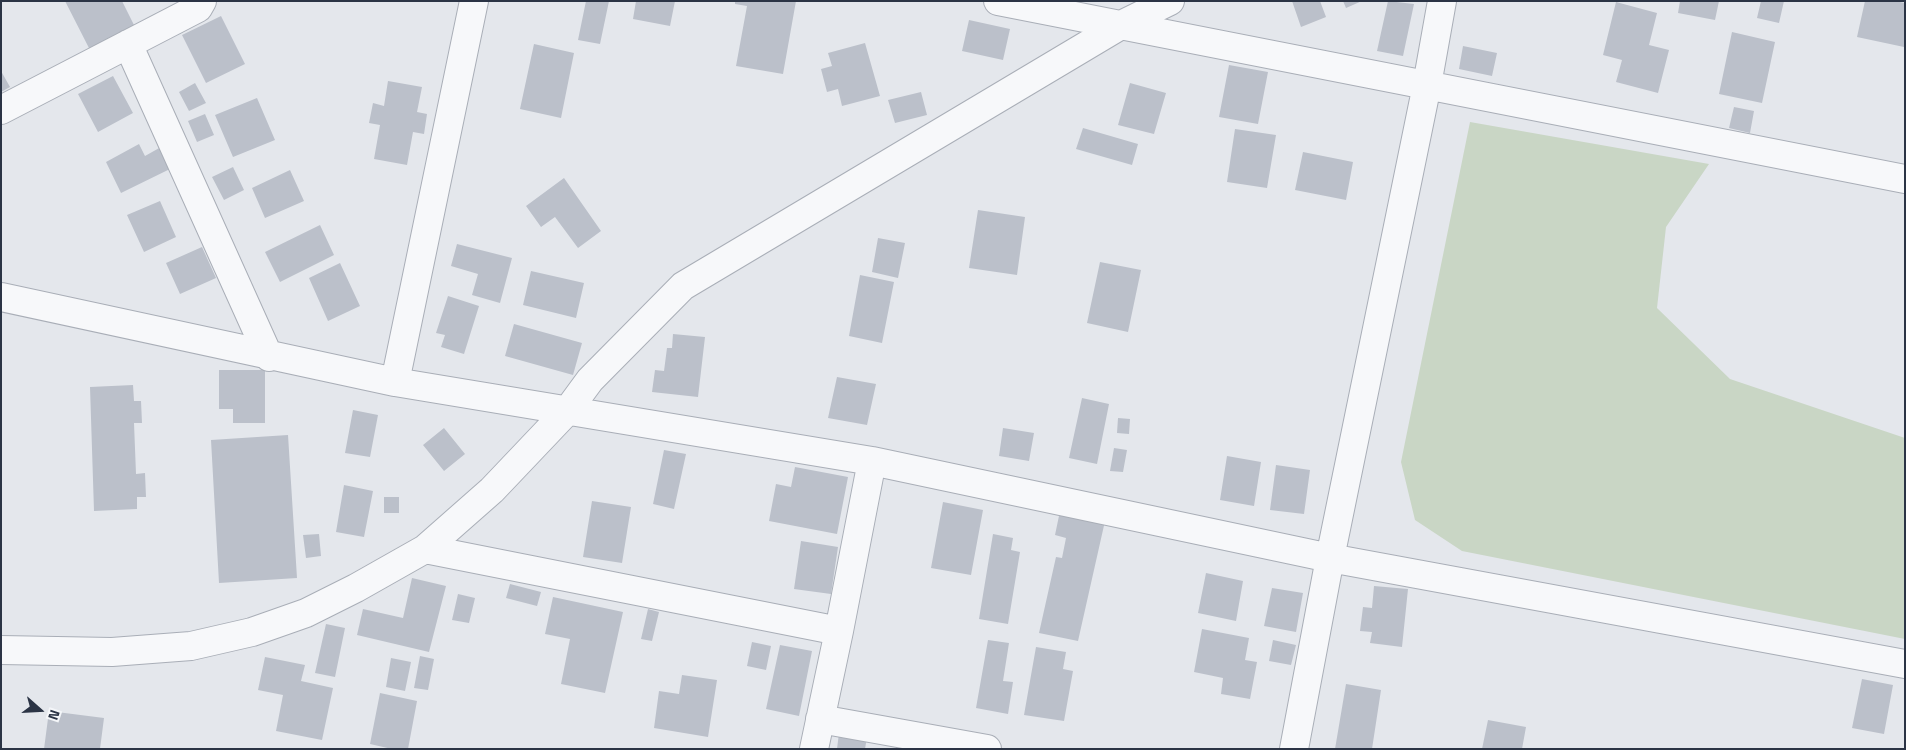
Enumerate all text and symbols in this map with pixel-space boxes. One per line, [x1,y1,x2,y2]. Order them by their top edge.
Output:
north arrow [15,685,65,735]
text: N [43,707,66,723]

